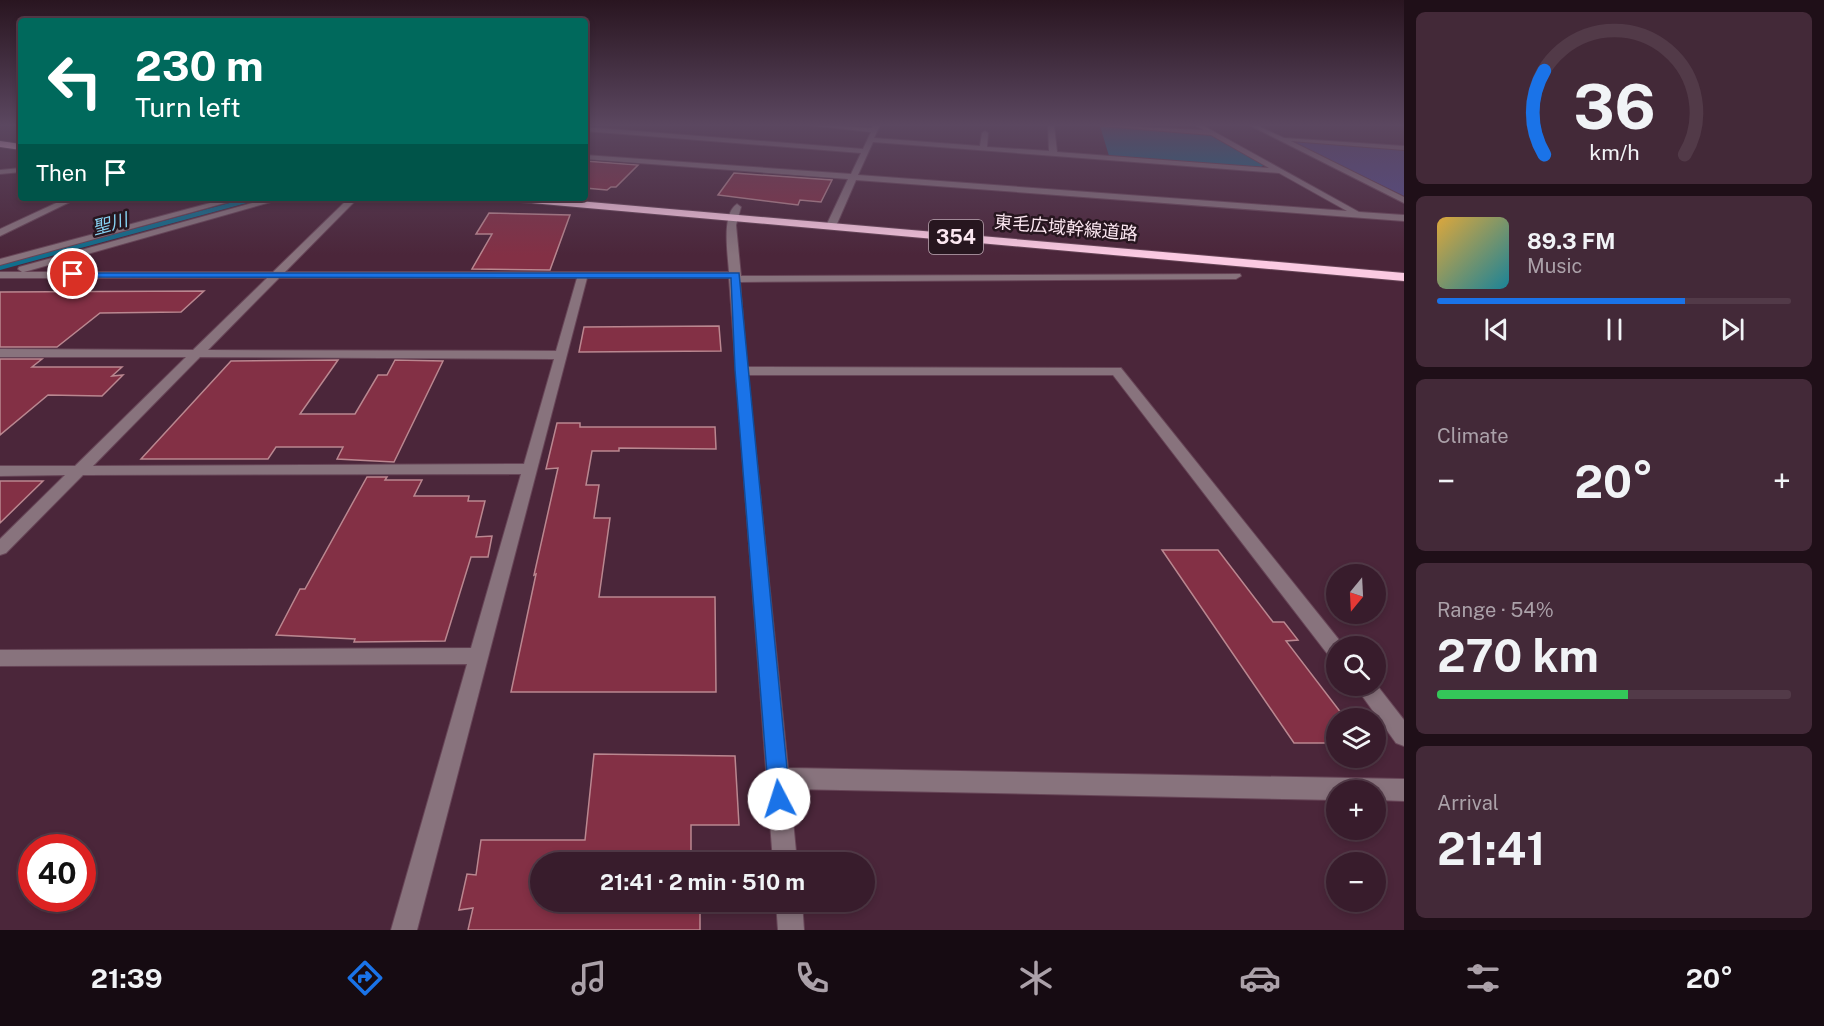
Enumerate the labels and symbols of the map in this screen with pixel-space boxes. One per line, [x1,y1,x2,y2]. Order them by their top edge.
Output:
water label: 聖川 [90,208,132,238]
street label: 東毛広域幹線道路 [993,211,1139,244]
road number: 354 [929,220,983,254]
pin [47,248,98,299]
north arrow [1326,564,1386,624]
position arrow [747,767,811,831]
speed limit sign: 40 [18,834,96,912]

